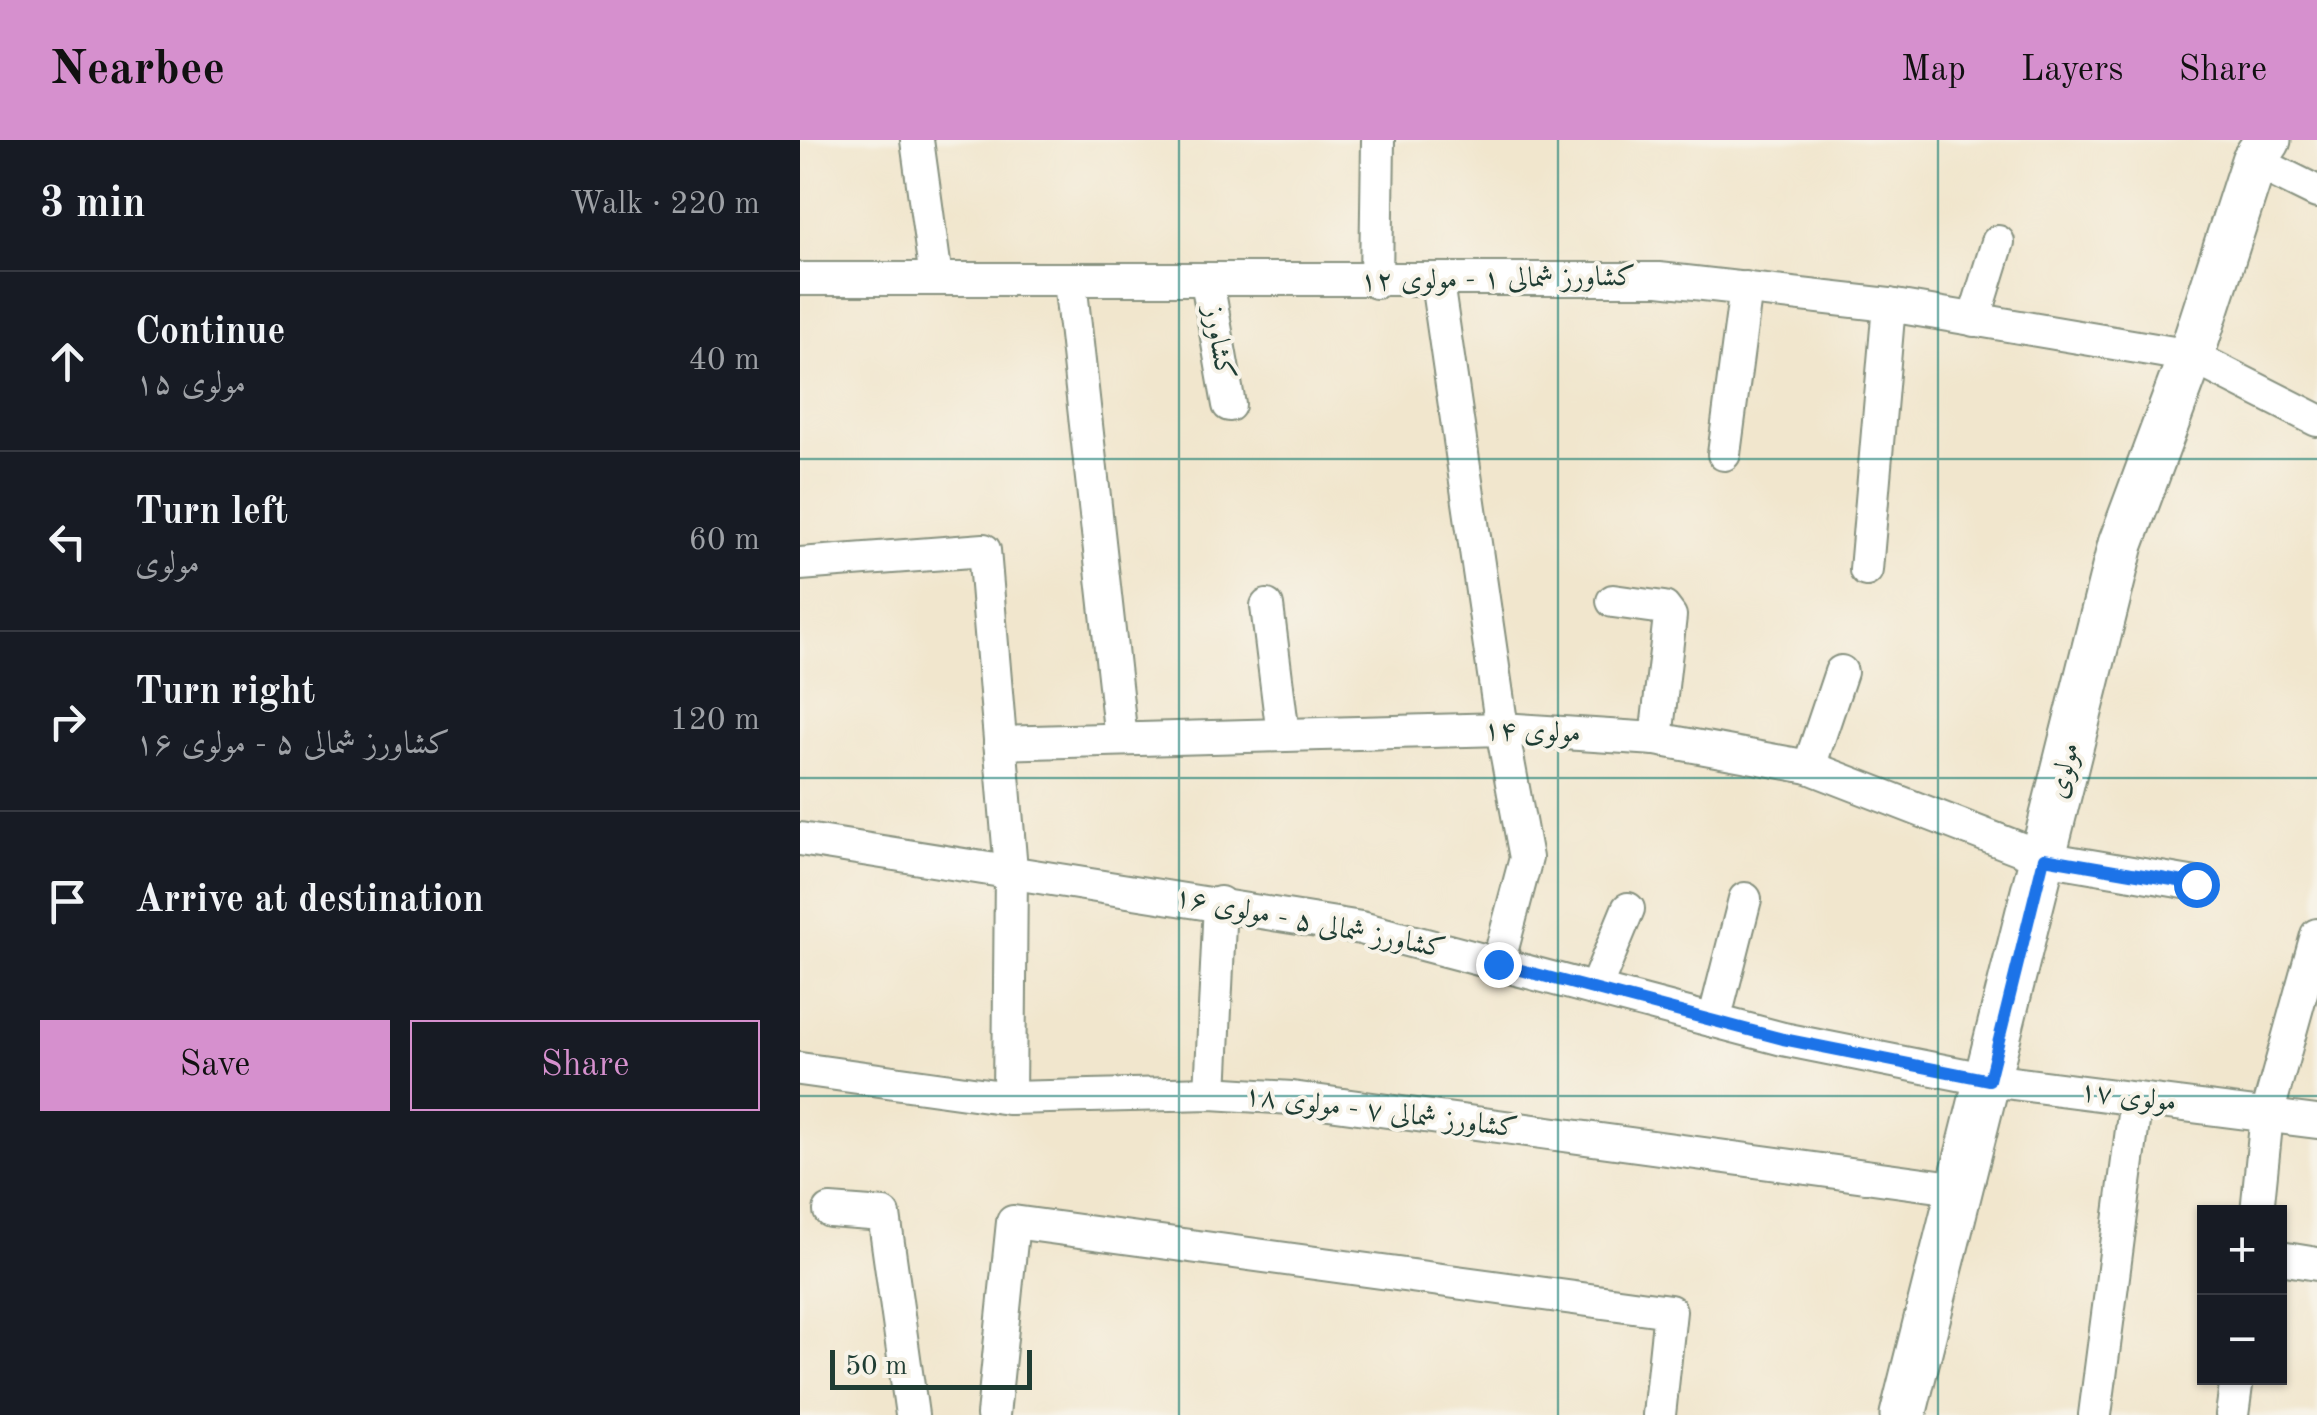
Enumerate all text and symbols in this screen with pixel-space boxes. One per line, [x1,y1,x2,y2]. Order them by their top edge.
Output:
text: Nearbee [50,46,225,94]
text: Map [1901,53,1966,88]
text: Layers [2021,53,2124,88]
text: Share [2179,53,2267,88]
text: 3 min [40,184,146,226]
text: Walk · 220 m [570,189,760,221]
street label: کشاورز شمالی ۱ - مولوی ۱۲ [1360,263,1636,297]
street label: کشاورز [1197,301,1239,382]
text: Continue [135,314,285,352]
icon: ahead [40,334,95,389]
text: 40 m [689,345,760,377]
text: مولوی ۱۵ [135,369,246,401]
text: Turn left [135,494,288,532]
icon: left [40,514,95,569]
text: 60 m [689,525,760,557]
text: مولوی [135,549,200,581]
text: Turn right [135,674,315,712]
icon: right [40,694,95,749]
text: 120 m [670,705,760,737]
street label: مولوی ۱۴ [1483,717,1581,750]
text: کشاورز شمالی ۵ - مولوی ۱۶ [135,729,450,761]
street label: مولوی [2045,740,2086,802]
route start [2174,862,2220,908]
icon: arrive [40,874,95,929]
text: Arrive at destination [135,882,484,920]
street label: کشاورز شمالی ۵ - مولوی ۱۶ [1172,883,1448,965]
route end [1476,942,1522,988]
button: Save [40,1020,390,1111]
button: Share [410,1020,760,1111]
street label: مولوی ۱۷ [2078,1078,2178,1119]
street label: کشاورز شمالی ۷ - مولوی ۱۸ [1242,1081,1520,1145]
map controls [2197,1205,2287,1385]
button: + [2197,1205,2287,1295]
button: − [2197,1295,2287,1385]
scale bar [830,1345,1032,1390]
text: 50 m [845,1353,908,1381]

